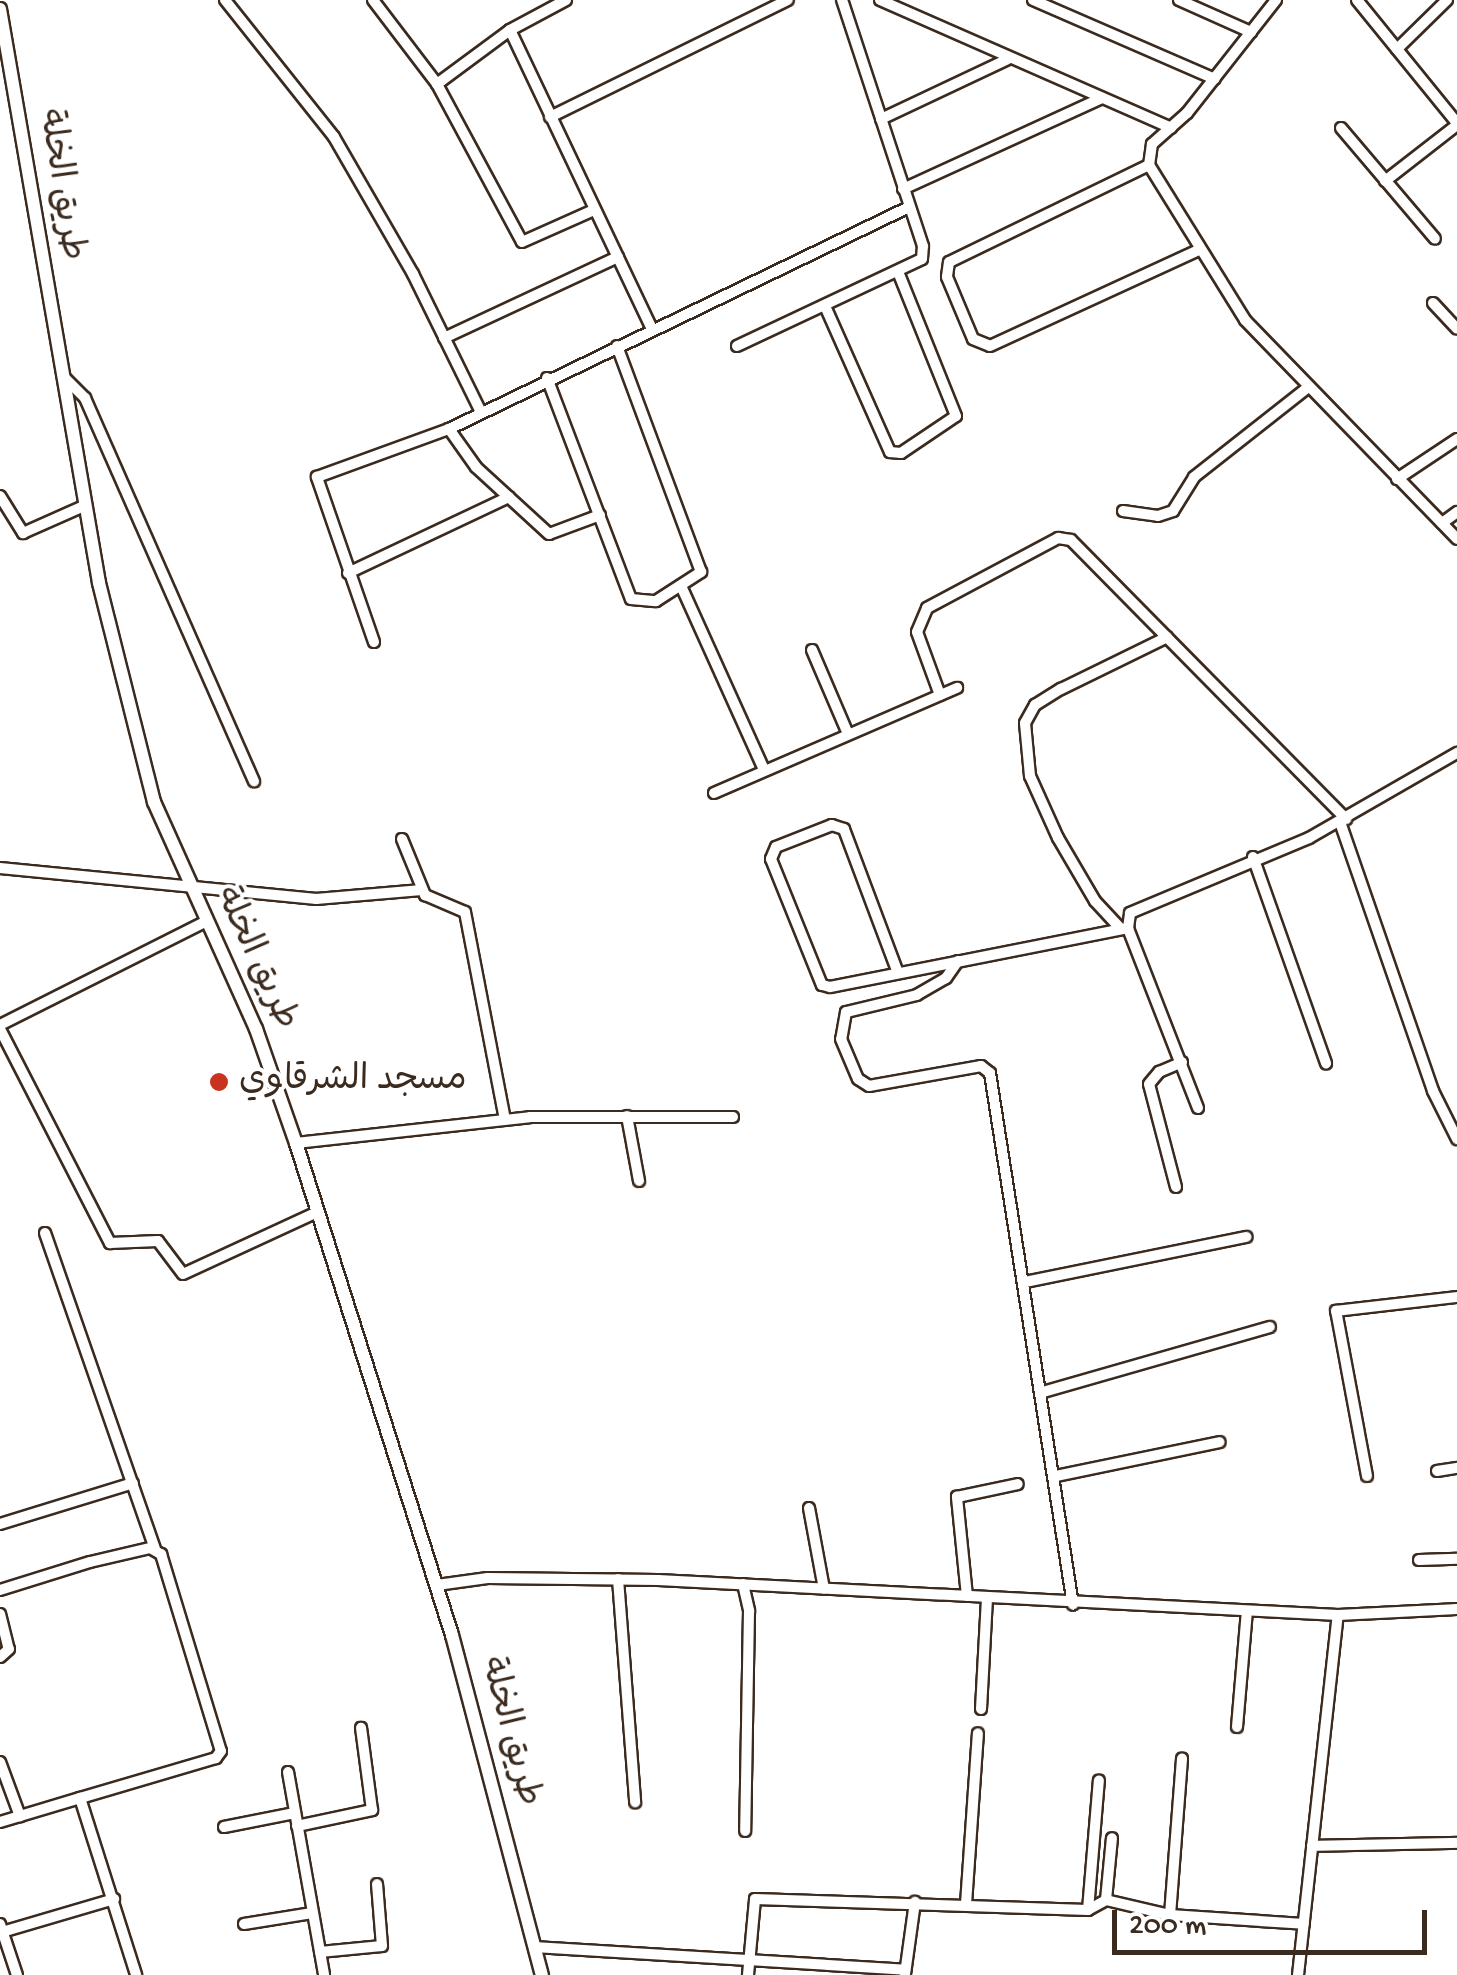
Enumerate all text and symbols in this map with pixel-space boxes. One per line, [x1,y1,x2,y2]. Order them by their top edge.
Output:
street label: طريق الخلة [26,106,92,264]
street label: طريق الخلة [203,881,305,1037]
place label: مسجد الشرقاوي [239,1061,467,1103]
marker: مسجد الشرقاوي [208,1071,230,1093]
street label: طريق الخلة [468,1653,548,1811]
scale bar [1117,1890,1432,1952]
text: 200 m [1129,1910,1206,1945]

